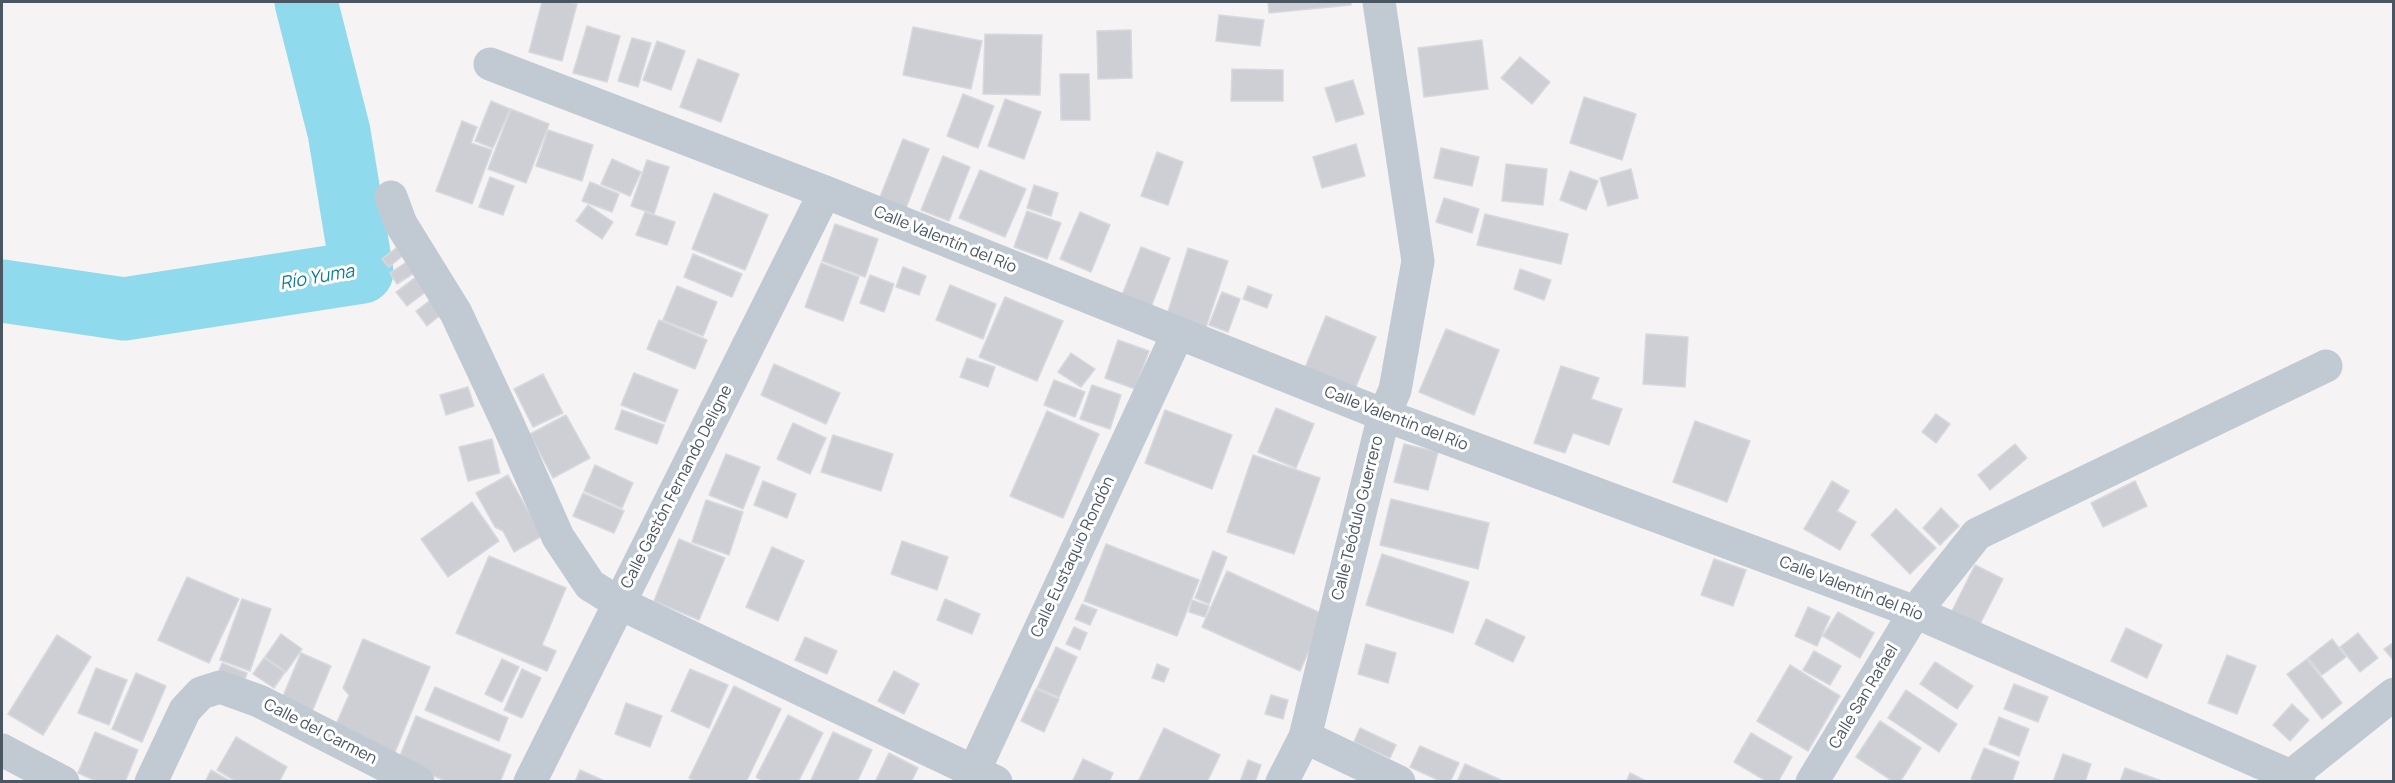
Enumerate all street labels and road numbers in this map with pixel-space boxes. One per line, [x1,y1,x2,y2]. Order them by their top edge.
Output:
street label: Calle Valentín del Río [871,203,1019,277]
street label: Calle Gastón Fernando Deligne [617,382,737,592]
street label: Calle Valentín del Río [1321,383,1471,455]
street label: Calle Teódulo Guerrero [1328,434,1388,602]
street label: Calle Eustaquio Rondón [1027,473,1119,641]
street label: Calle Valentín del Río [1776,553,1926,625]
street label: Calle San Rafael [1825,641,1903,753]
street label: Calle del Carmen [260,695,380,769]

